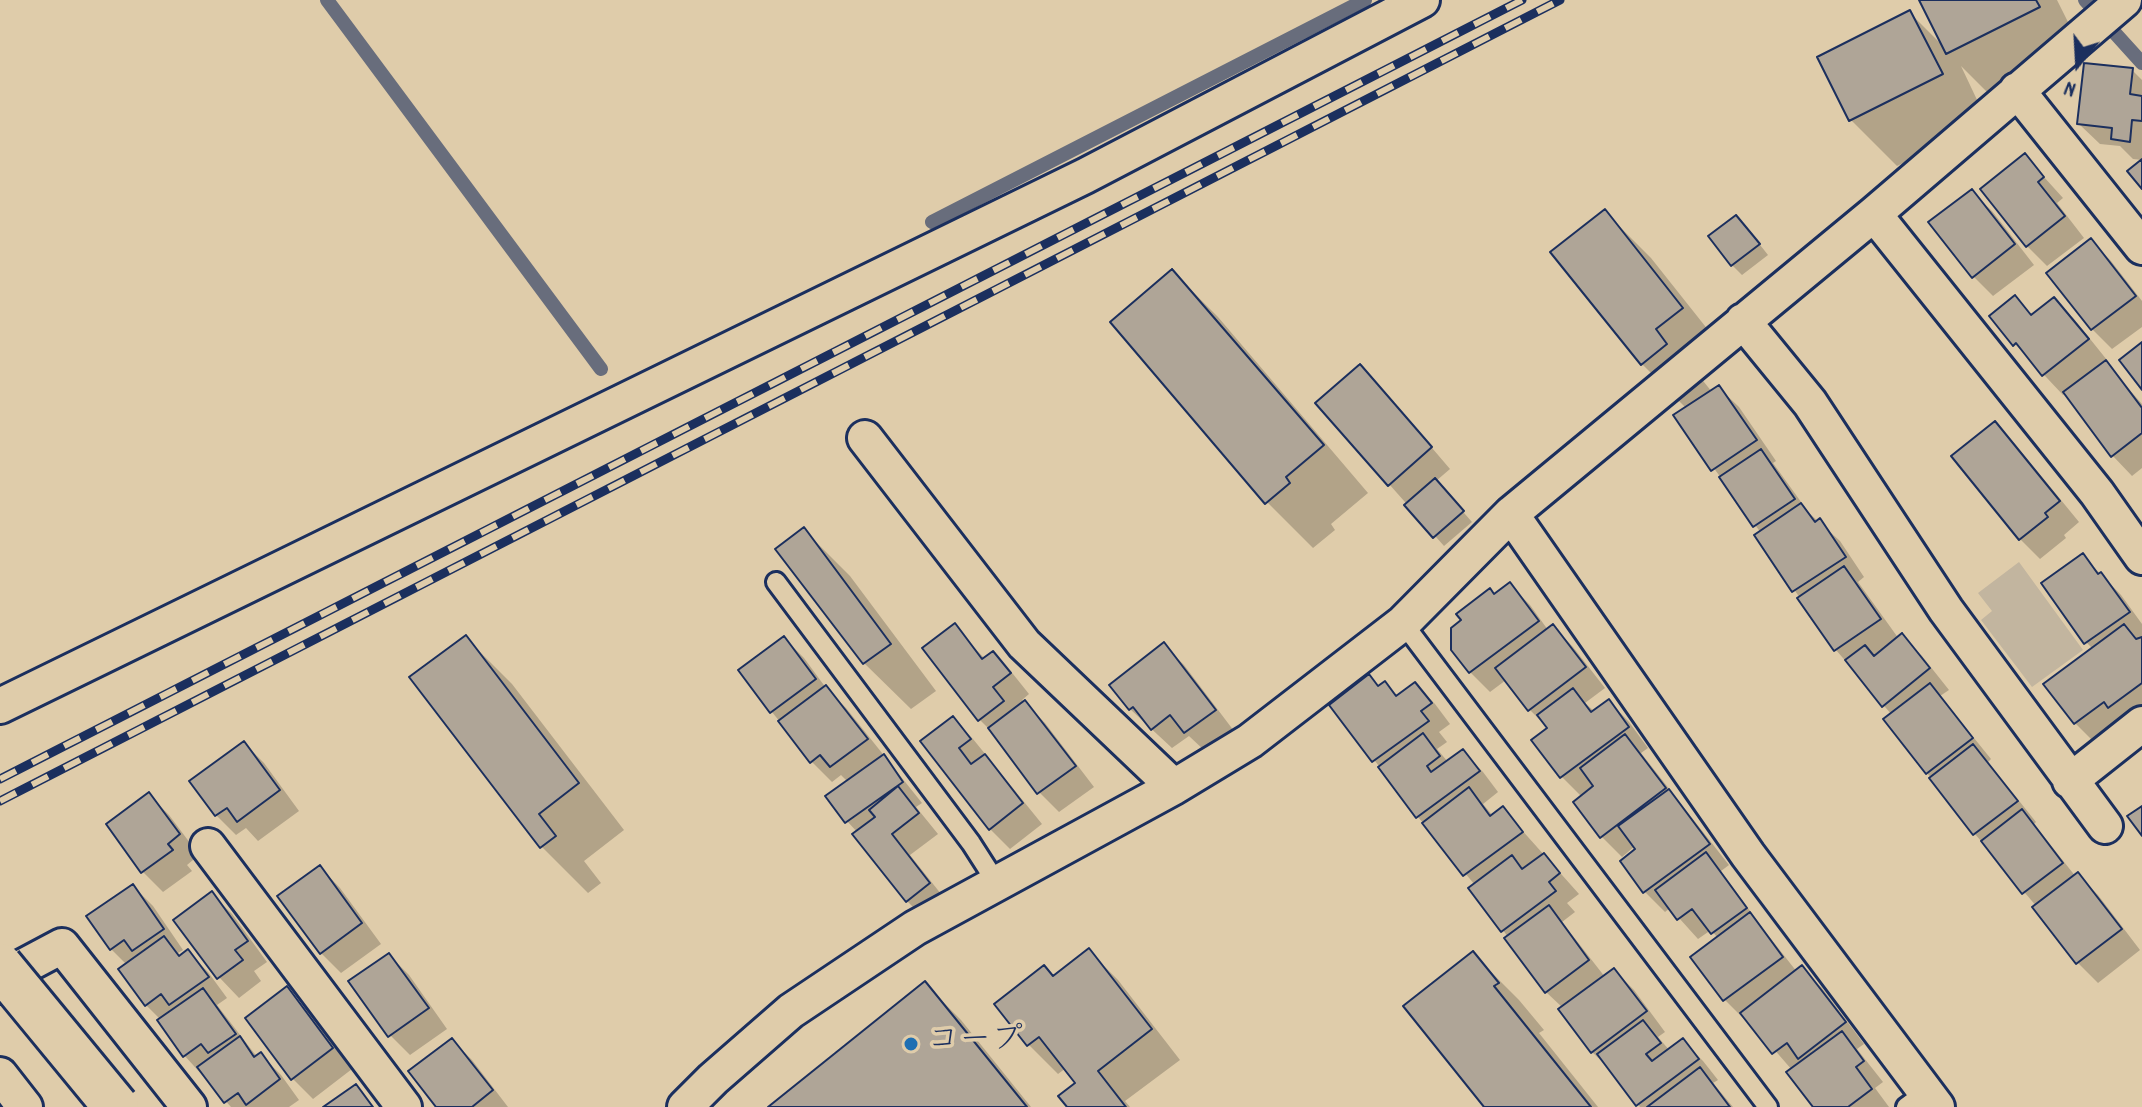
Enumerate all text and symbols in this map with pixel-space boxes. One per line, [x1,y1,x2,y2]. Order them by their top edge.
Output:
north arrow [2038,24,2118,104]
text: N [2060,71,2080,104]
place label: コープ [927,1025,1023,1063]
marker: コープ [902,1035,920,1053]

